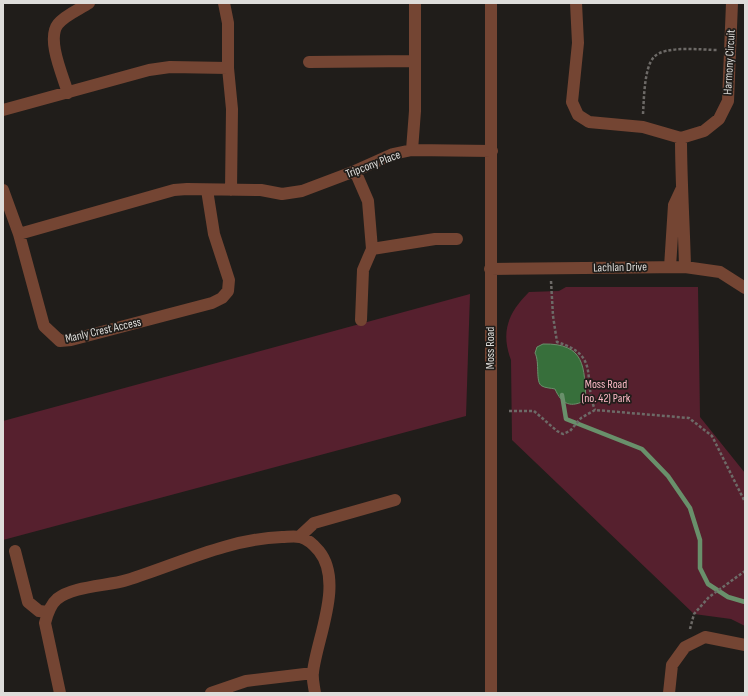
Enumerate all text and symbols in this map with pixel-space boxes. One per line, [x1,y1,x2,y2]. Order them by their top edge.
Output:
street label: Harmony Circuit [720,29,739,95]
street label: Tripcony Place [344,147,403,182]
street label: Lachlan Drive [593,260,647,275]
street label: Manly Crest Access [64,314,143,347]
street label: Moss Road [483,327,498,369]
park label: Moss Road (no. 42) Park [582,377,631,406]

